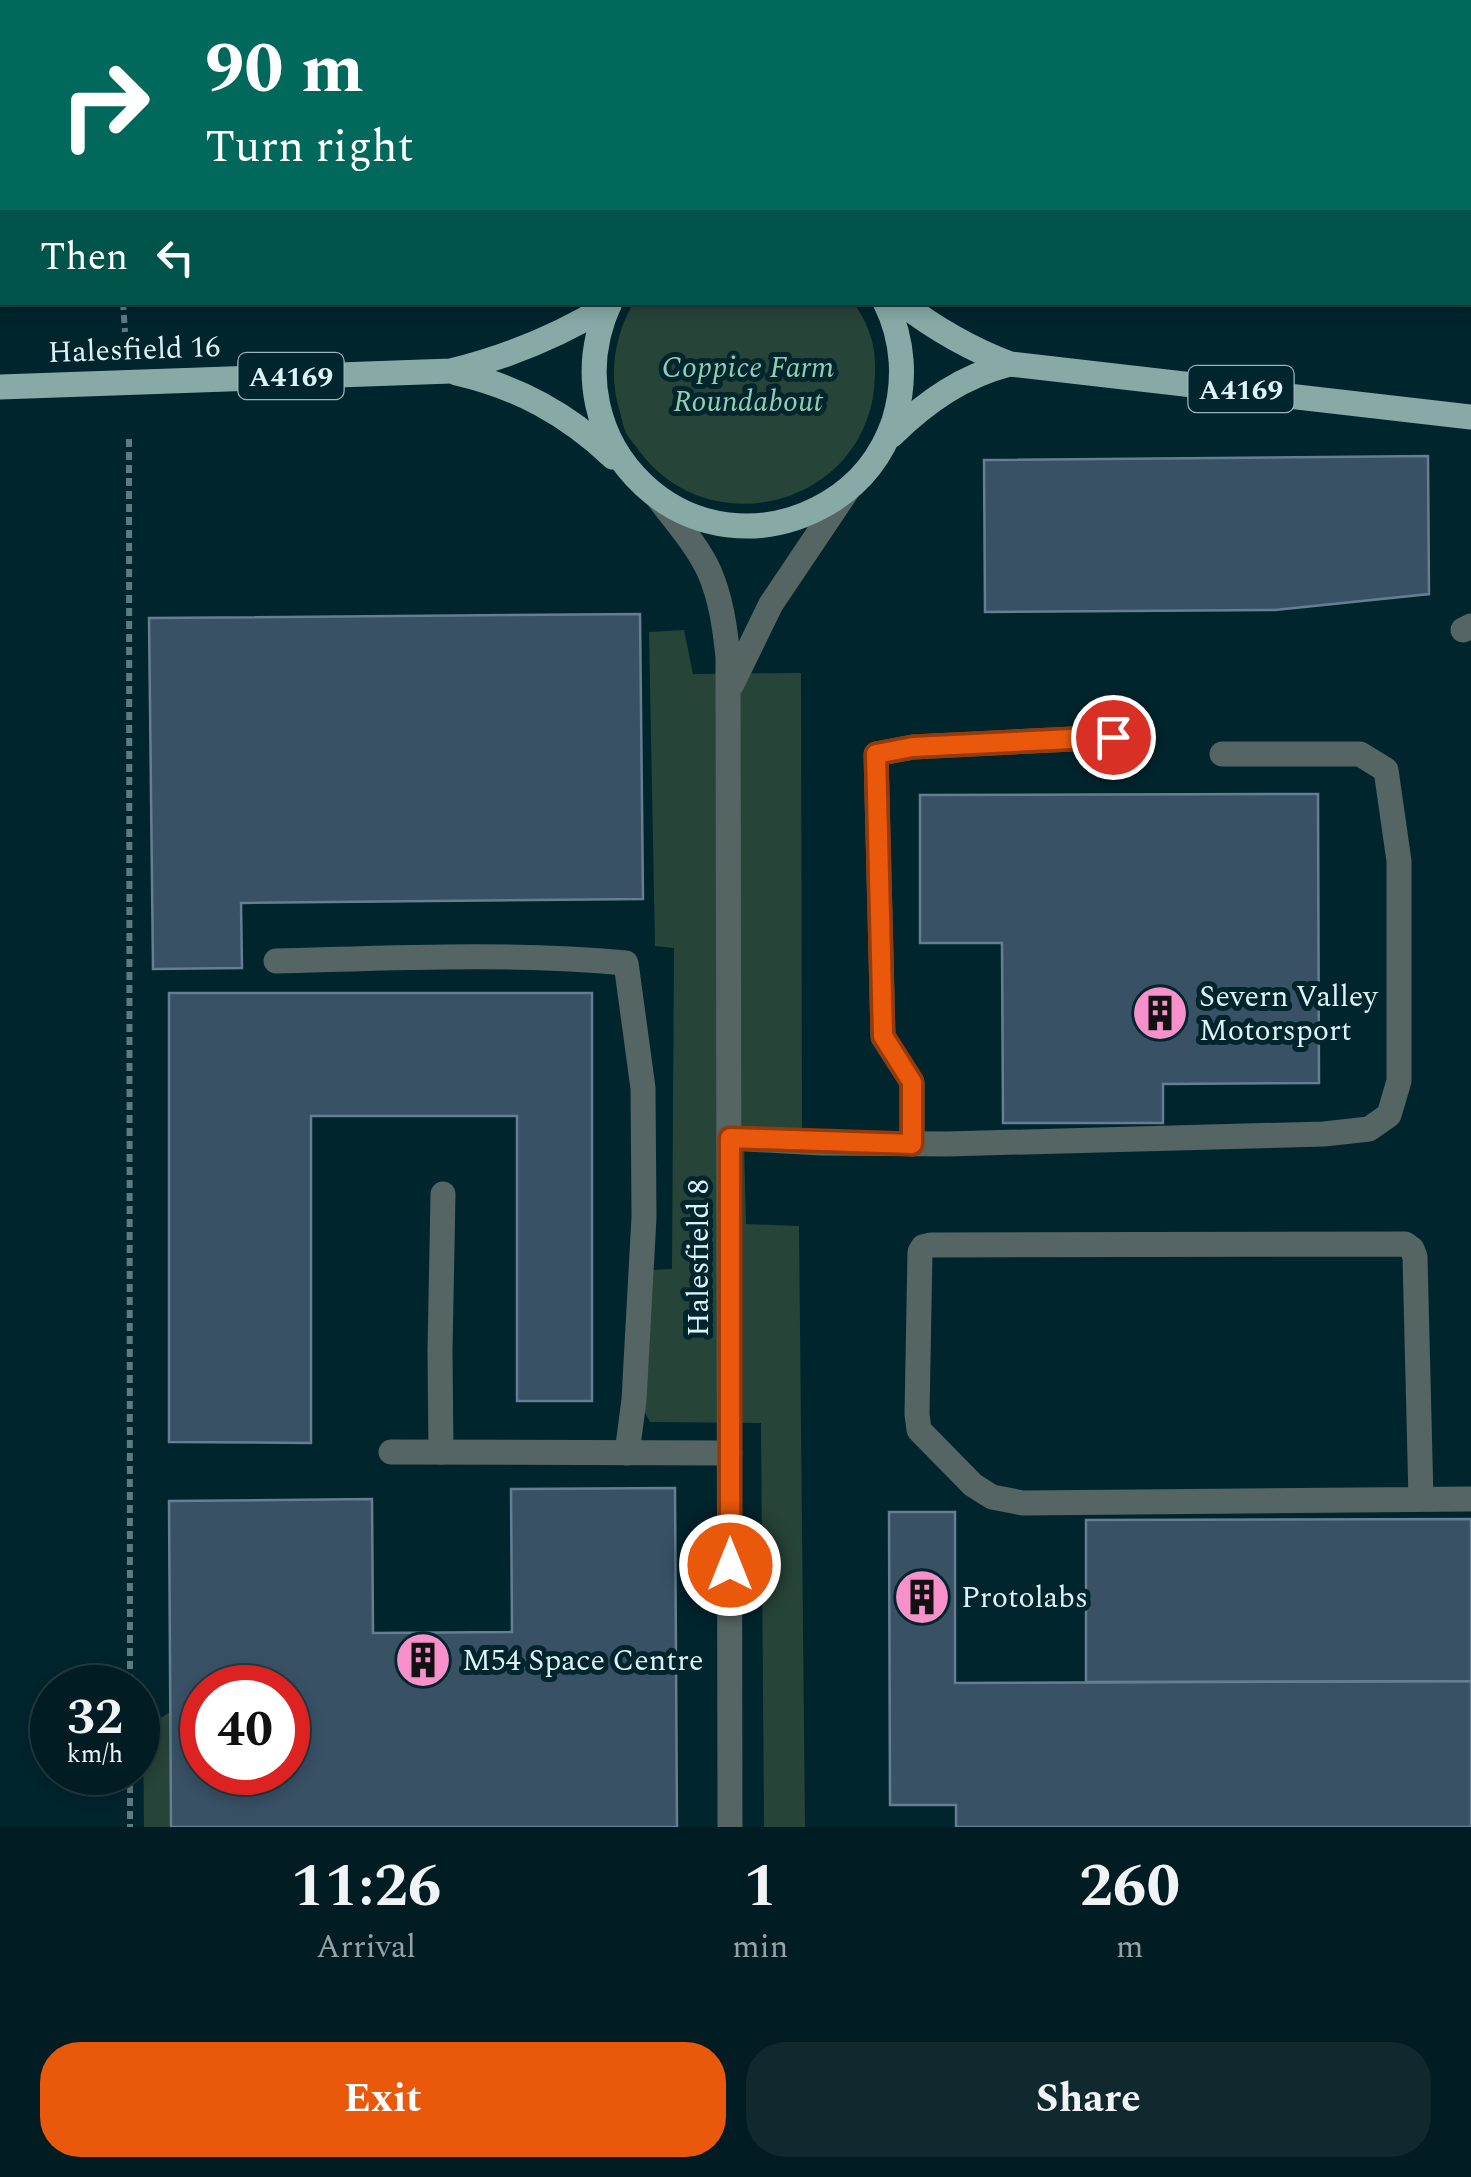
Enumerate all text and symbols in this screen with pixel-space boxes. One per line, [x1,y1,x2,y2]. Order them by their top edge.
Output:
text: 90 m [205,17,364,123]
icon: right [40,40,170,170]
text: Turn right [205,113,414,182]
text: Then [40,229,128,287]
icon: left [148,230,203,285]
street label: Halesfield 16 [47,324,221,376]
park label: Coppice Farm Roundabout [662,345,834,425]
road number: A4169 [238,353,344,399]
road number: A4169 [1188,366,1294,412]
pin [1071,695,1156,780]
icon: arrive [1086,710,1141,765]
place label: Severn Valley Motorsport [1199,974,1379,1054]
building icon: Severn Valley Motorsport [1130,983,1190,1043]
street label: Halesfield 8 [676,1179,722,1337]
position arrow [678,1513,782,1617]
building icon: Protolabs [892,1567,952,1627]
place label: Protolabs [961,1575,1088,1621]
building icon: M54 Space Centre [393,1630,453,1690]
place label: M54 Space Centre [462,1638,704,1684]
speed limit sign: 40 [180,1665,310,1795]
text: 32 [67,1680,123,1756]
text: km/h [67,1736,123,1774]
text: 11:26 [291,1841,442,1933]
text: 1 [744,1841,777,1933]
text: 260 [1079,1841,1180,1933]
text: Arrival [316,1923,416,1972]
text: min [732,1923,788,1972]
text: m [1116,1923,1143,1972]
button: Exit [40,2042,726,2157]
button: Share [746,2042,1431,2157]

